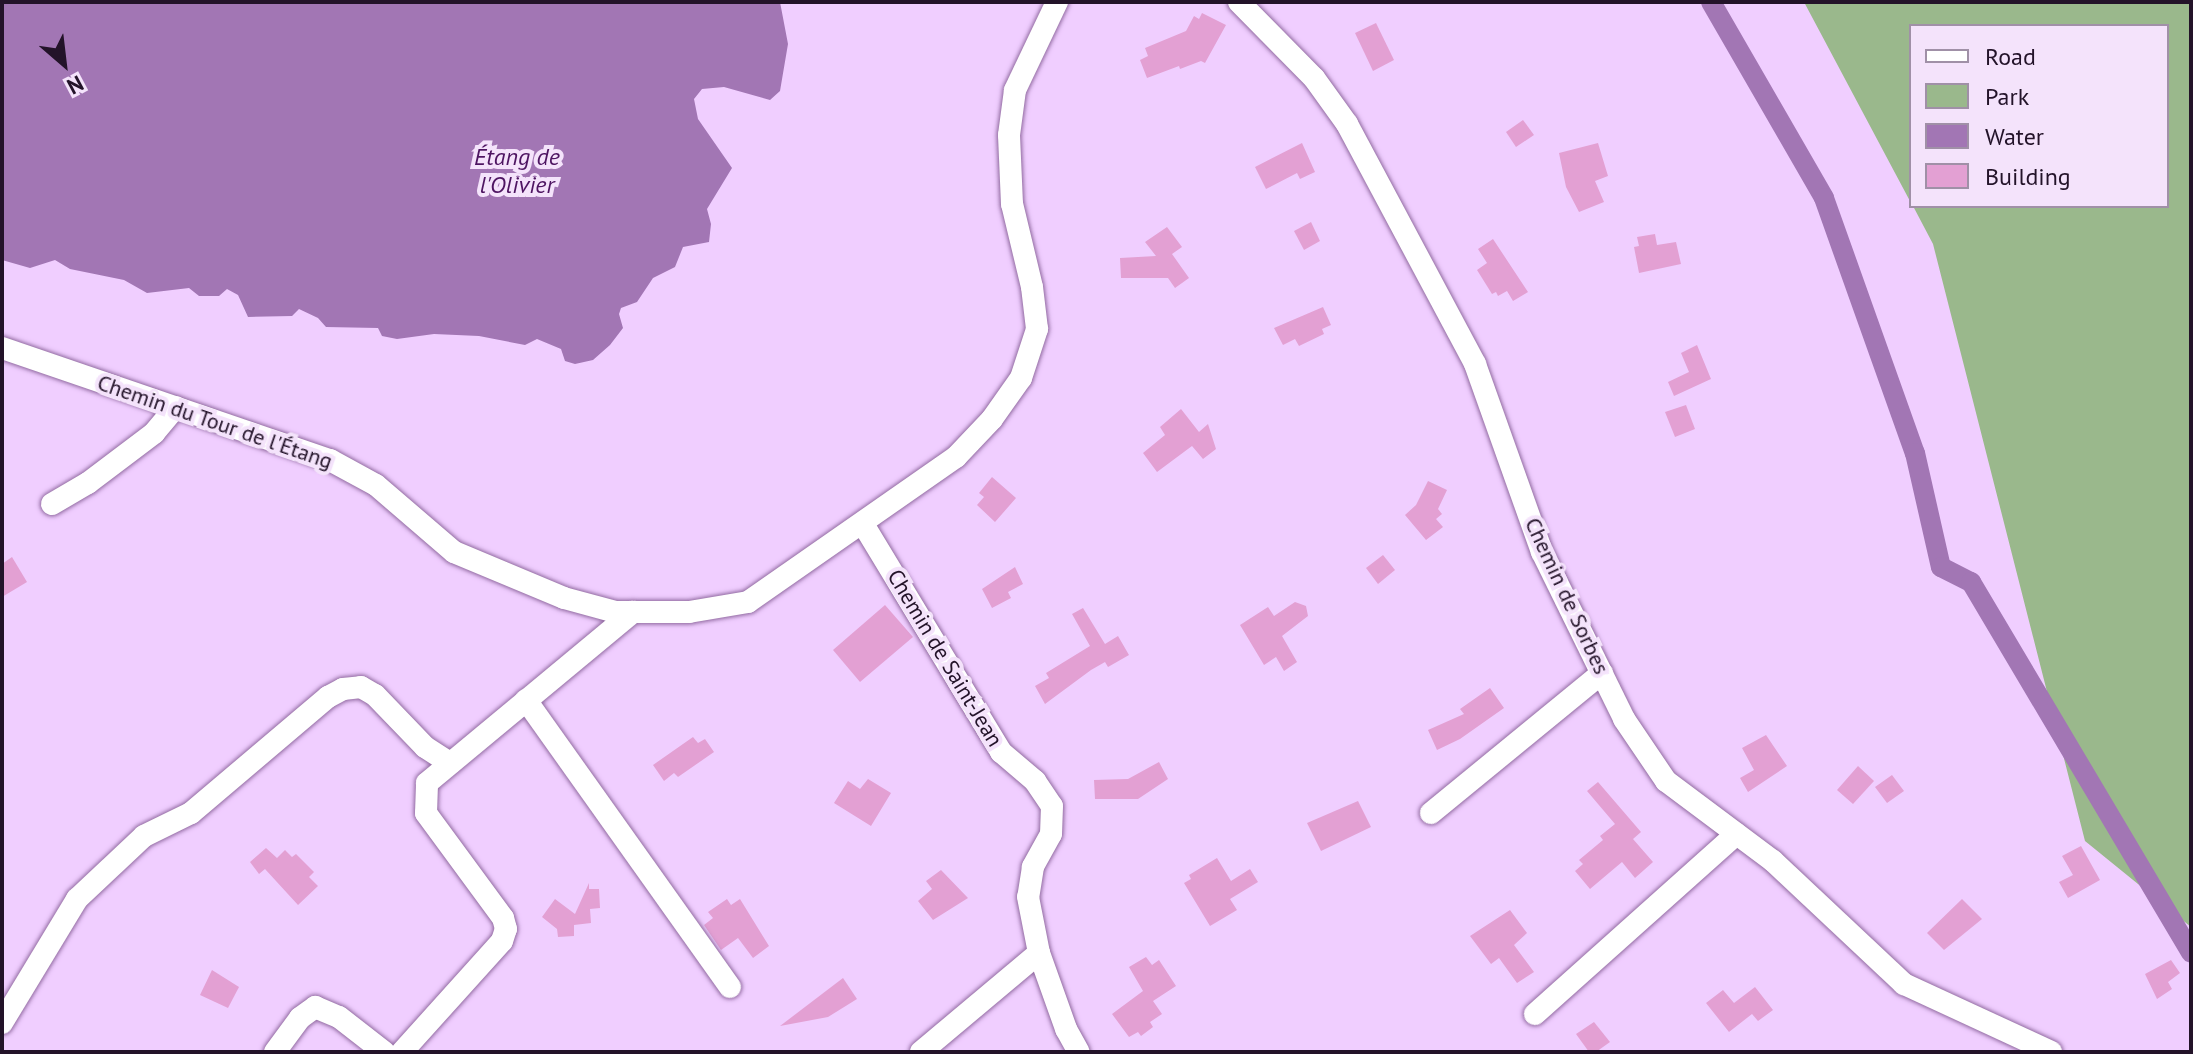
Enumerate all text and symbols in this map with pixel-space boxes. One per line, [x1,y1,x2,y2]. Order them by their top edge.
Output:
north arrow [24,24,104,104]
legend [1909,24,2169,208]
text: Road [1985,41,2036,72]
text: N [62,69,88,101]
text: Park [1985,81,2029,112]
text: Water [1985,121,2044,152]
water label: Étang de l'Olivier [474,143,560,199]
text: Building [1985,161,2071,192]
street label: Chemin du Tour de l'Étang [94,369,336,475]
street label: Chemin de Sorbes [1519,514,1615,678]
street label: Chemin de Saint-Jean [882,565,1008,751]

